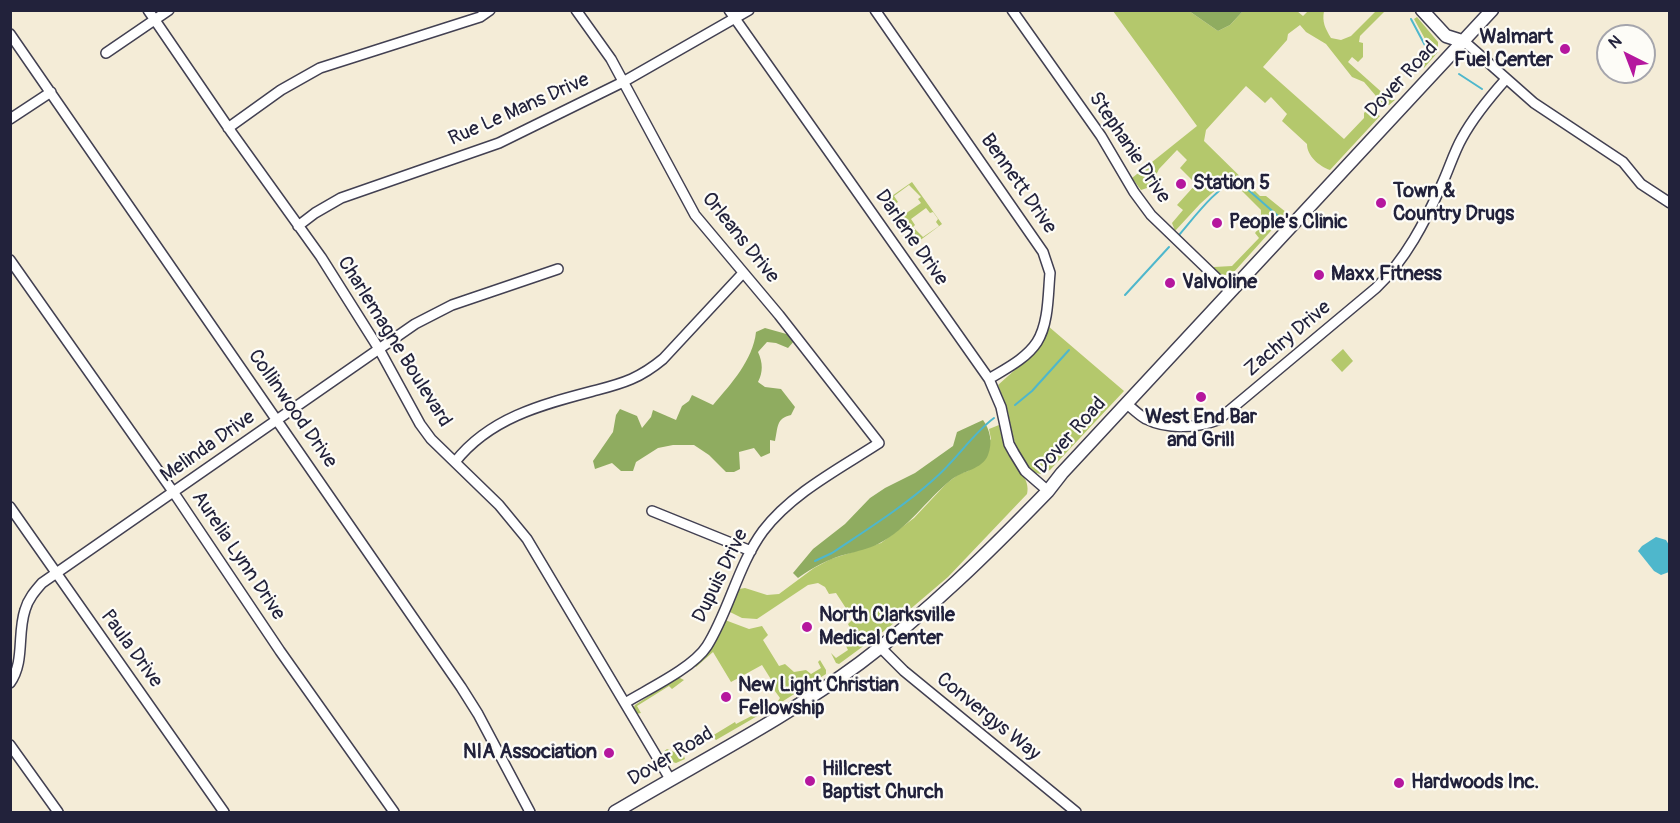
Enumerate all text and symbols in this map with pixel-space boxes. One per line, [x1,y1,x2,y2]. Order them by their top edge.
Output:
north arrow [1596,24,1656,84]
place label: Walmart Fuel Center [1454,26,1553,73]
text: N [1605,31,1626,53]
street label: Dover Road [1361,37,1443,123]
marker: Walmart Fuel Center [1558,42,1572,56]
street label: Rue Le Mans Drive [445,68,593,152]
street label: Stephanie Drive [1083,88,1175,208]
street label: Bennett Drive [975,129,1061,239]
place label: Station 5 [1193,172,1270,196]
marker: Station 5 [1174,177,1188,191]
place label: Town & Country Drugs [1393,180,1514,227]
street label: Darlene Drive [869,185,953,291]
street label: Orleans Drive [696,188,784,288]
marker: Town & Country Drugs [1374,196,1388,210]
place label: People's Clinic [1229,211,1348,235]
marker: People's Clinic [1210,216,1224,230]
street label: Charlemagne Boulevard [332,252,456,432]
place label: Maxx Fitness [1331,263,1442,287]
marker: Maxx Fitness [1312,268,1326,282]
place label: Valvoline [1182,271,1257,295]
marker: Valvoline [1163,276,1177,290]
street label: Zachry Drive [1240,296,1336,382]
street label: Collinwood Drive [242,345,342,473]
marker: West End Bar and Grill [1194,390,1208,404]
street label: Dover Road [1030,393,1112,479]
street label: Melinda Drive [156,406,260,488]
place label: West End Bar and Grill [1145,406,1257,453]
street label: Aurelia Lynn Drive [186,487,290,625]
street label: Dupuis Drive [688,525,754,627]
place label: North Clarksville Medical Center [819,604,955,651]
street label: Paula Drive [95,605,167,693]
marker: North Clarksville Medical Center [800,620,814,634]
street label: Convergys Way [931,668,1045,766]
place label: New Light Christian Fellowship [738,674,899,721]
marker: New Light Christian Fellowship [719,690,733,704]
street label: Dover Road [624,722,718,792]
place label: NIA Association [463,741,597,765]
marker: NIA Association [602,746,616,760]
place label: Hillcrest Baptist Church [822,758,943,805]
place label: Hardwoods Inc. [1411,771,1539,795]
marker: Hillcrest Baptist Church [803,774,817,788]
marker: Hardwoods Inc. [1392,776,1406,790]

